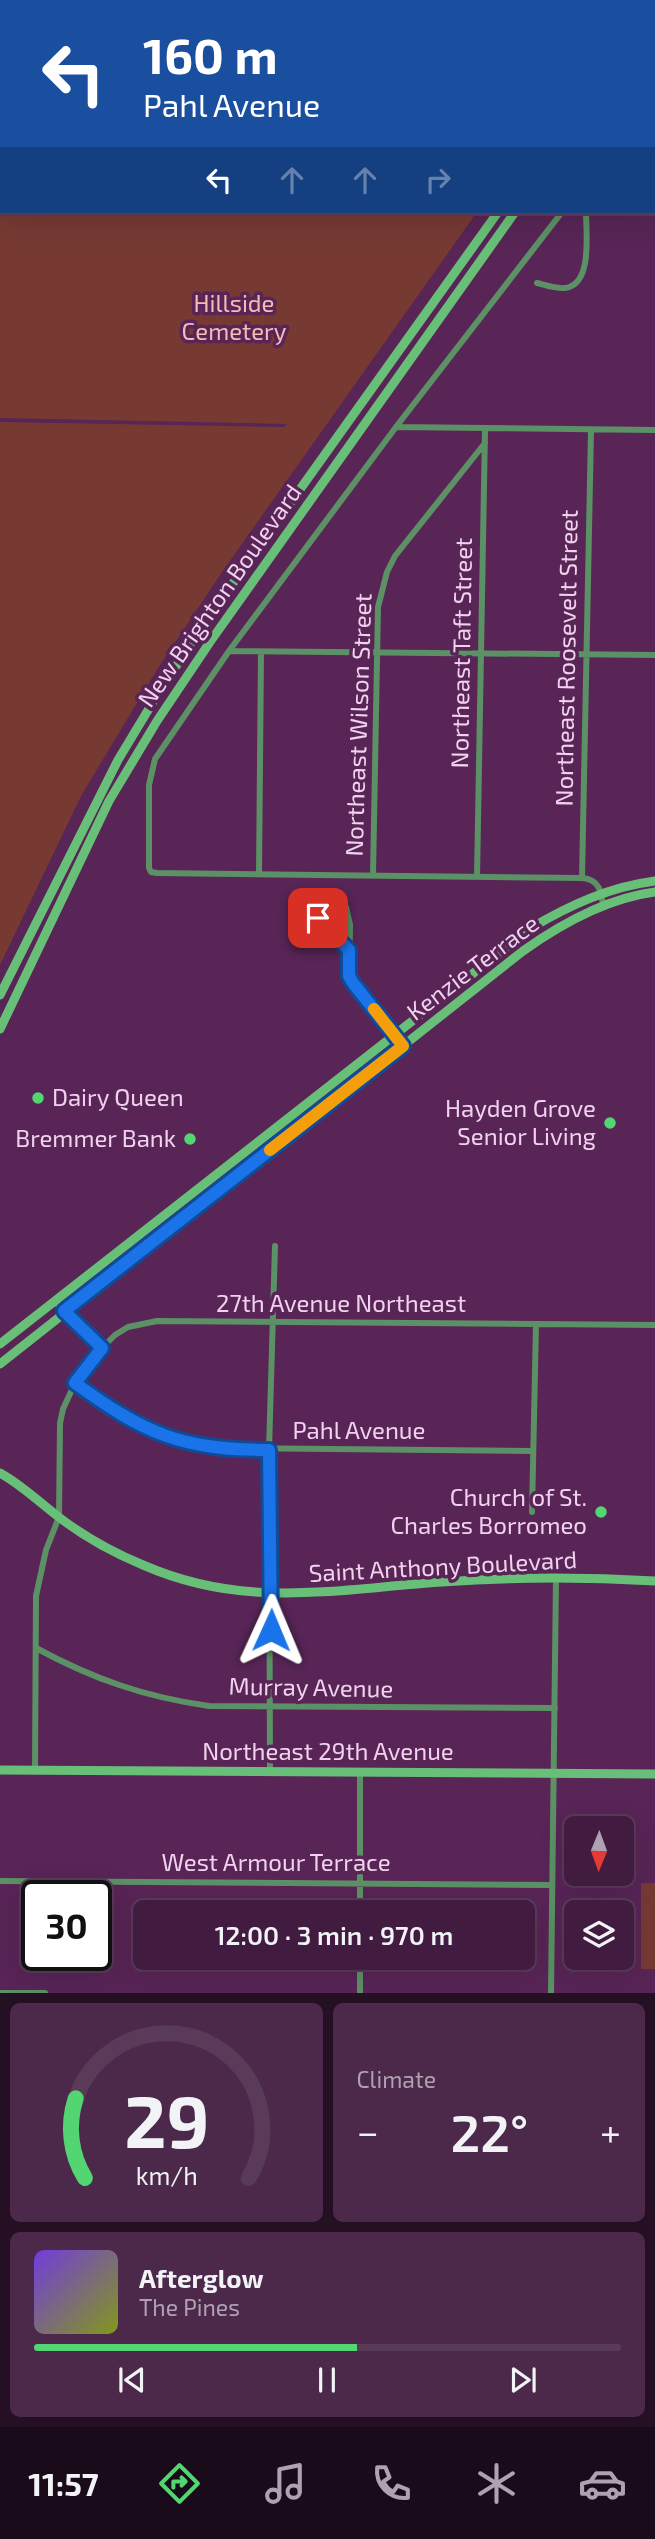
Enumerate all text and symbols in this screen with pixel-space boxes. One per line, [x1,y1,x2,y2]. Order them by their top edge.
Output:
text: 160 m [143,25,278,84]
icon: left [28,28,119,119]
text: Pahl Avenue [143,85,320,123]
icon: left [200,161,238,199]
icon: ahead [273,161,311,199]
icon: ahead [346,161,384,199]
icon: right [419,161,457,199]
park label: Hillside Cemetery [182,288,287,345]
street label: New Brighton Boulevard [131,478,307,712]
street label: Northeast Roosevelt Street [548,509,583,807]
street label: Northeast Taft Street [444,537,477,769]
street label: Northeast Wilson Street [338,593,377,857]
pin [288,888,348,948]
icon: arrive [299,899,337,937]
street label: Kenzie Terrace [400,908,544,1026]
place label: Dairy Queen [52,1082,184,1111]
marker: Dairy Queen [30,1090,46,1106]
place label: Hayden Grove Senior Living [445,1093,596,1150]
marker: Hayden Grove Senior Living [602,1115,618,1131]
place label: Bremmer Bank [15,1123,176,1152]
marker: Bremmer Bank [182,1131,198,1147]
street label: 27th Avenue Northeast [216,1288,466,1317]
street label: Pahl Avenue [293,1415,425,1444]
place label: Church of St. Charles Borromeo [390,1482,587,1539]
marker: Church of St. Charles Borromeo [593,1504,609,1520]
street label: Saint Anthony Boulevard [308,1544,578,1587]
position arrow [234,1593,308,1667]
street label: Murray Avenue [229,1671,394,1702]
street label: Northeast 29th Avenue [202,1736,454,1765]
north arrow [564,1816,634,1886]
map controls [564,1816,634,1970]
street label: West Armour Terrace [161,1847,391,1876]
speed limit sign: 30 [21,1880,112,1971]
button: layers [564,1900,634,1970]
text: 12:00 · 3 min · 970 m [215,1919,453,1950]
text: Climate [357,2065,436,2093]
text: 29 [124,2076,209,2164]
text: 22° [450,2100,528,2162]
text: − [357,2108,379,2154]
text: + [600,2108,621,2154]
text: km/h [135,2160,197,2190]
text: Afterglow [139,2262,264,2293]
text: The Pines [139,2293,240,2321]
icon: previous [113,2361,151,2399]
icon: pause [308,2361,346,2399]
icon: next [504,2361,542,2399]
icon: directions [155,2459,204,2508]
icon: music [261,2459,310,2508]
icon: phone [367,2459,416,2508]
icon: climate [472,2459,521,2508]
icon: car [578,2459,627,2508]
text: 11:57 [28,2464,99,2502]

